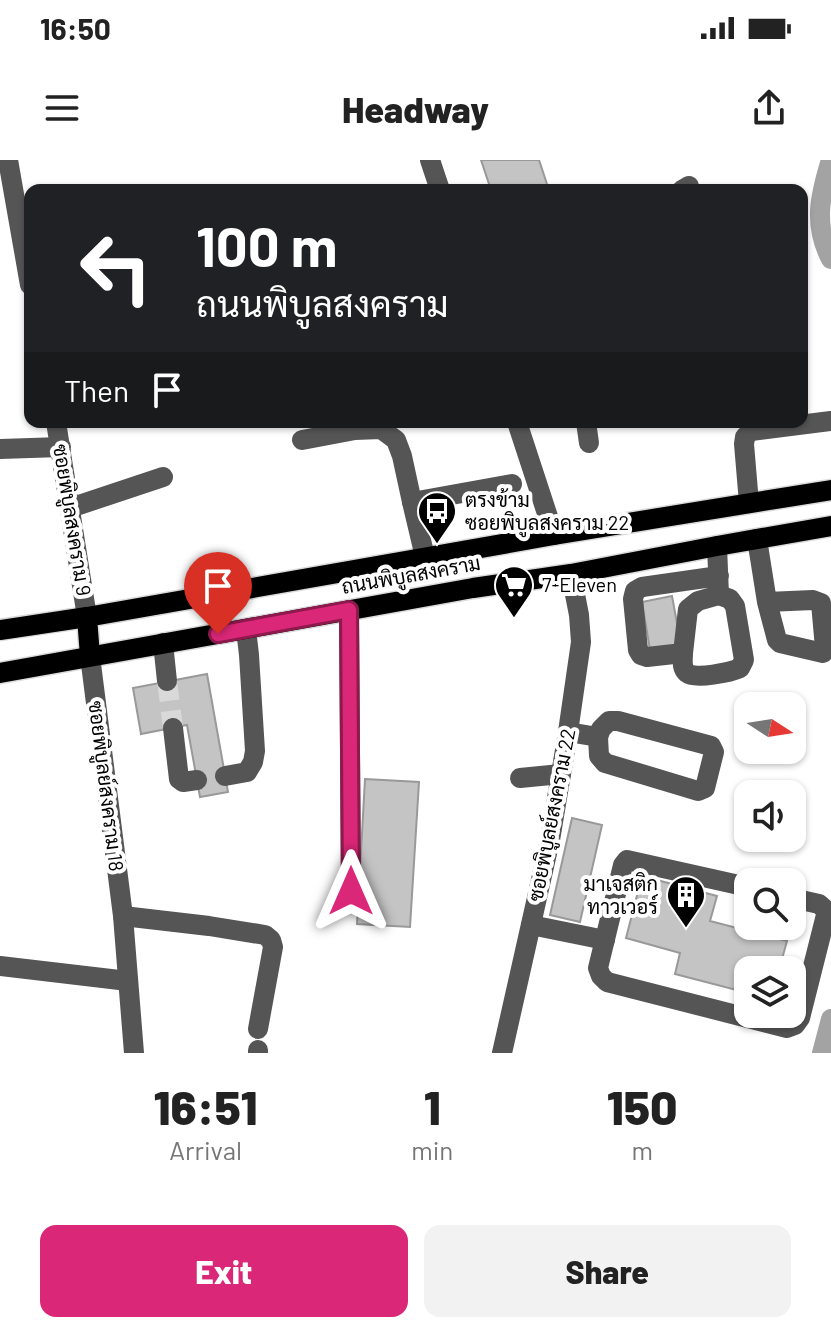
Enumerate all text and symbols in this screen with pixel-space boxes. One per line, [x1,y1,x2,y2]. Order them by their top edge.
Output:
text: 16:50 [40,10,111,46]
icon: menu [40,86,84,130]
icon: share [747,86,791,130]
text: Headway [342,87,489,130]
text: 100 m [196,211,338,278]
icon: left [64,216,168,320]
text: ถนนพิบูลสงคราม [196,281,449,324]
icon: arrive [145,368,189,412]
text: Then [64,372,129,408]
street label: ซอยพิบูลสงคราม 9 [45,442,97,598]
place label: ตรงข้าม ซอยพิบูลสงคราม 22 [465,487,629,538]
bus stop icon: ตรงข้าม ซอยพิบูลสงคราม 22 [416,490,458,545]
street label: ถนนพิบูลสงคราม [340,550,483,602]
pin [184,552,252,634]
icon: arrive [196,564,240,608]
supermarket icon: 7-Eleven [493,564,535,619]
place label: 7-Eleven [542,572,617,596]
north arrow [734,692,806,764]
map controls [734,692,806,1028]
street label: ซอยพิบูลย์สงคราม 18 [81,699,130,873]
street label: ซอยพิบูลย์สงคราม 22 [521,726,583,904]
button: sound [734,780,806,852]
position arrow [309,849,393,933]
button: search [734,868,806,940]
place label: มาเจสติก ทาวเวอร์ [583,871,658,918]
building icon: มาเจสติก ทาวเวอร์ [665,874,707,929]
button: layers [734,956,806,1028]
text: 16:51 [153,1077,258,1135]
text: 1 [424,1077,441,1135]
text: 150 [607,1077,678,1135]
text: Arrival [169,1134,242,1165]
text: min [411,1134,453,1165]
text: m [631,1134,653,1165]
button: Exit [40,1225,408,1317]
button: Share [424,1225,791,1317]

